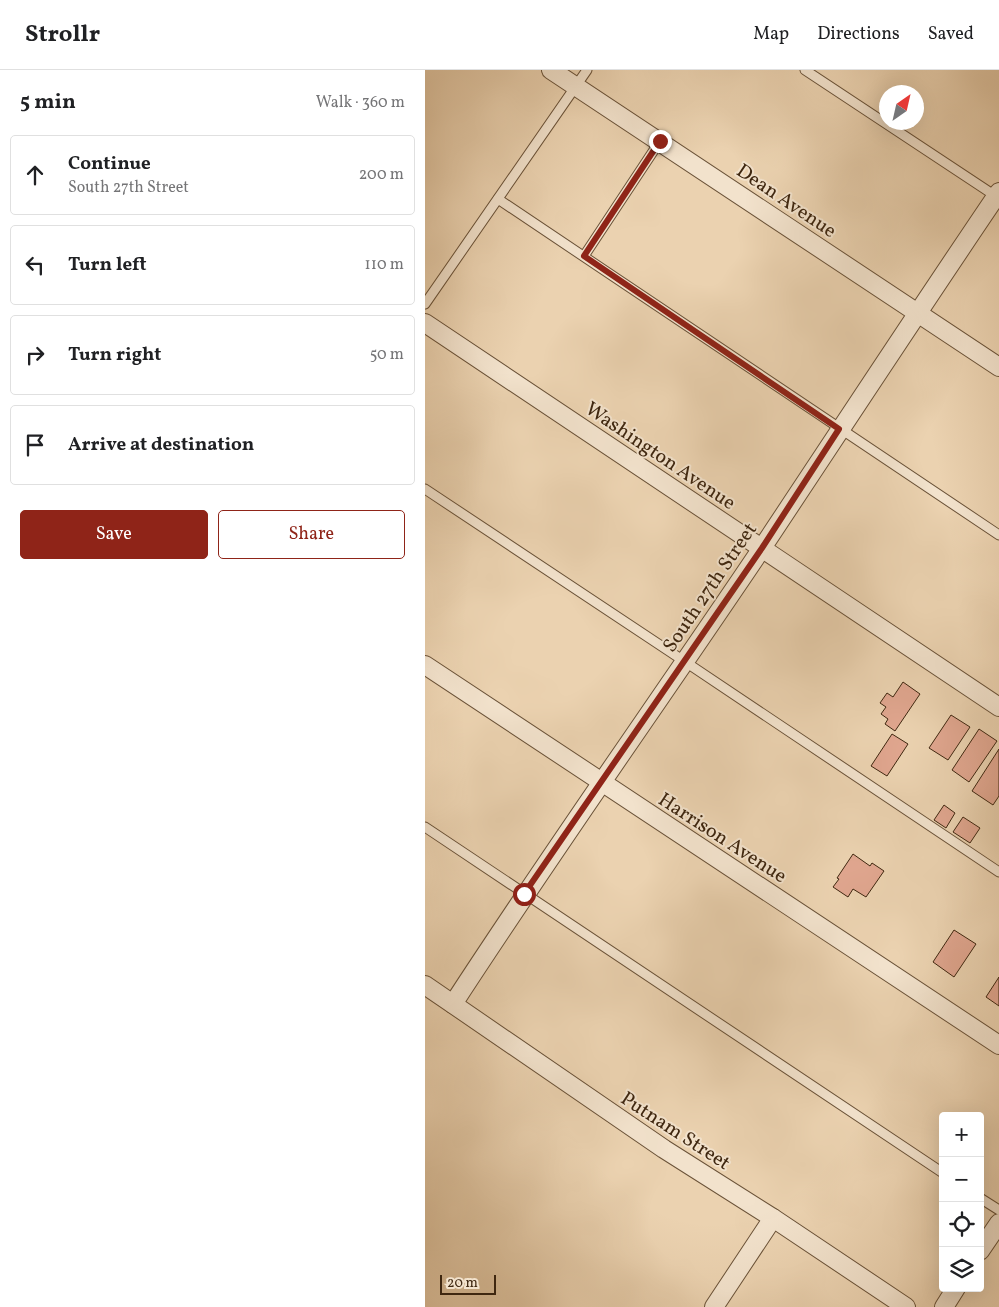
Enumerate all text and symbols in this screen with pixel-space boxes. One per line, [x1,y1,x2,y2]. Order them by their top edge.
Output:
text: Strollr [25,18,100,52]
text: Map [753,22,789,47]
text: Directions [817,22,900,47]
text: Saved [928,22,974,47]
north arrow [879,85,924,130]
text: 5 min [20,88,76,117]
text: Walk · 360 m [316,92,405,114]
route end [649,130,672,153]
text: Continue [68,151,151,177]
street label: Dean Avenue [730,158,842,246]
icon: ahead [21,161,49,189]
text: 200 m [359,164,404,186]
text: South 27th Street [68,177,189,199]
icon: left [21,251,49,279]
text: Turn left [68,252,147,278]
text: 110 m [365,254,404,276]
icon: right [21,341,49,369]
text: Turn right [68,342,161,368]
text: 50 m [370,344,404,366]
street label: Washington Avenue [579,396,741,518]
icon: arrive [21,431,49,459]
text: Arrive at destination [68,432,254,458]
button: Save [20,510,208,559]
button: Share [218,510,405,559]
street label: South 27th Street [657,518,765,659]
street label: Harrison Avenue [652,787,792,891]
route start [513,883,536,906]
street label: Putnam Street [614,1086,735,1178]
map controls [939,1112,984,1292]
button: + [939,1112,984,1157]
button: − [939,1157,984,1202]
button: locate [939,1202,984,1247]
button: layers [939,1247,984,1292]
scale bar [440,1272,496,1295]
text: 20 m [447,1274,478,1293]

